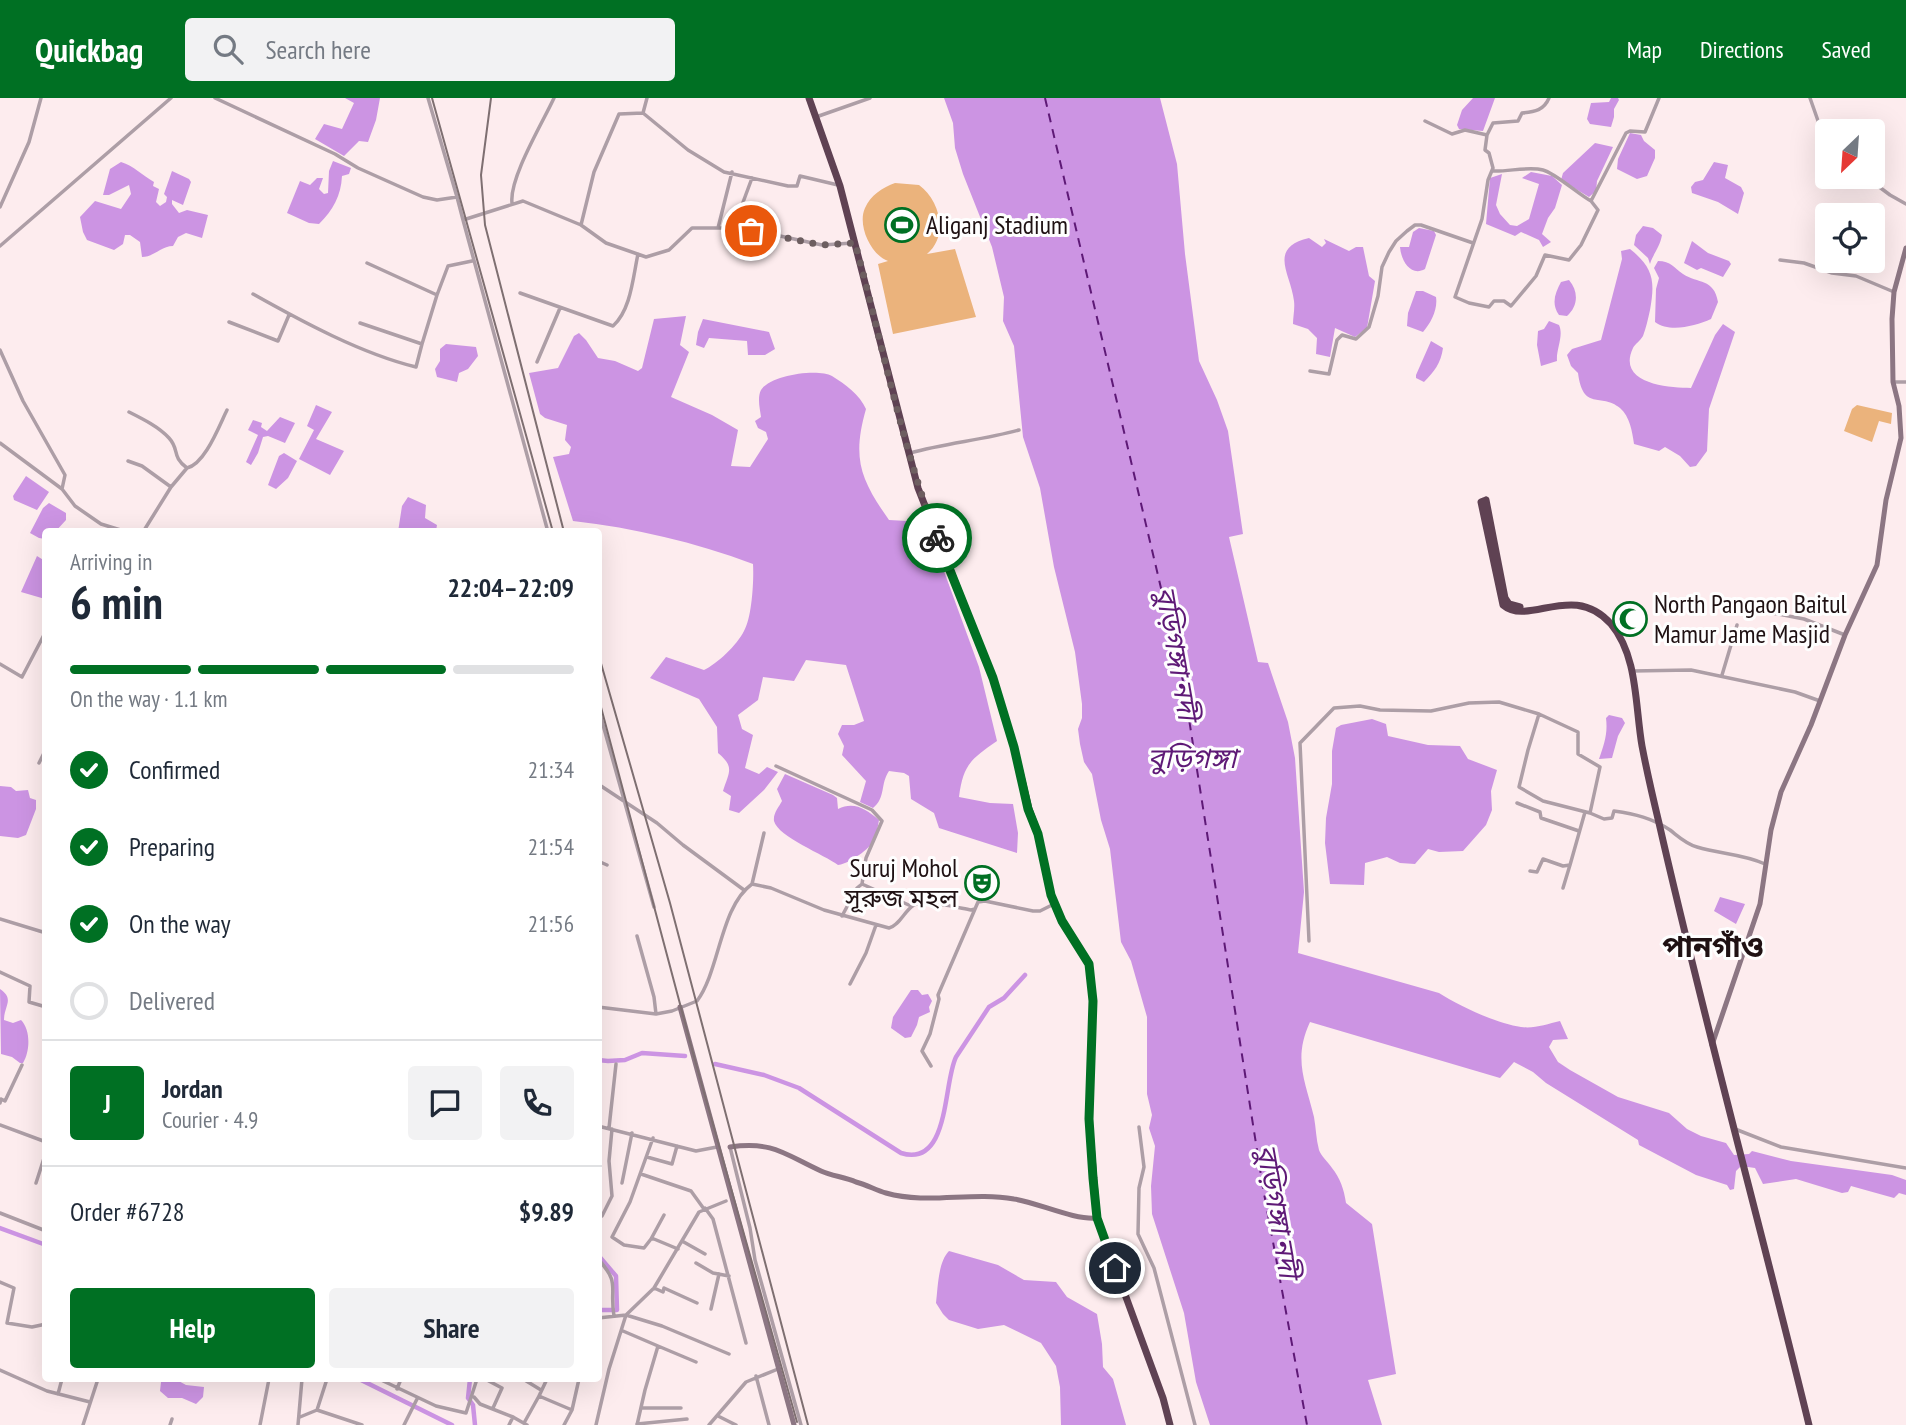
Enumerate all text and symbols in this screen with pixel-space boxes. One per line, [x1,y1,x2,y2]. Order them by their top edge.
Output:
search box [185,18,675,81]
text: Quickbag [35,28,143,71]
icon: search [209,30,247,68]
text: Search here [265,33,371,66]
text: Map [1627,34,1662,65]
text: Directions [1700,34,1784,65]
text: Saved [1822,34,1871,65]
north arrow [1815,119,1885,189]
map controls [1815,119,1885,273]
pin [721,201,781,261]
button: locate [1815,203,1885,273]
sports icon: Aliganj Stadium [883,206,921,244]
place label: Aliganj Stadium [926,208,1068,241]
icon: bag [732,212,770,250]
courier [902,503,972,573]
icon: bike [918,519,956,557]
text: Arriving in [70,547,152,576]
text: 22:04–22:09 [447,571,574,604]
text: 6 min [70,572,163,632]
water label: বুড়িগঙ্গা নদী [1148,583,1208,728]
place label: North Pangaon Baitul Mamur Jame Masjid [1654,587,1846,650]
mosque icon: North Pangaon Baitul Mamur Jame Masjid [1611,600,1649,638]
text: On the way · 1.1 km [70,684,227,713]
water label: বুড়িগঙ্গা [1148,739,1242,776]
icon: check [70,751,108,789]
text: Confirmed [129,753,220,786]
text: 21:34 [528,755,574,784]
icon: check [70,828,108,866]
text: Preparing [129,830,215,863]
text: 21:54 [528,832,574,861]
place label: Suruj Mohol সূরুজ মহল [844,851,959,914]
theatre icon: Suruj Mohol সূরুজ মহল [963,864,1001,902]
icon: check [70,905,108,943]
text: On the way [129,907,231,940]
text: 21:56 [528,909,574,938]
district label: পানগাঁও [1662,926,1764,965]
text: Delivered [129,984,215,1017]
button: chat [408,1066,482,1140]
button: phone [500,1066,574,1140]
text: Jordan [162,1072,223,1105]
text: J [103,1087,111,1120]
text: Courier · 4.9 [162,1105,258,1134]
water label: বুড়িগঙ্গা নদী [1249,1141,1309,1286]
text: Order #6728 [70,1195,185,1228]
text: $9.89 [519,1195,574,1228]
pin [1085,1238,1145,1298]
icon: home [1096,1249,1134,1287]
button: Help [70,1288,315,1368]
button: Share [329,1288,574,1368]

